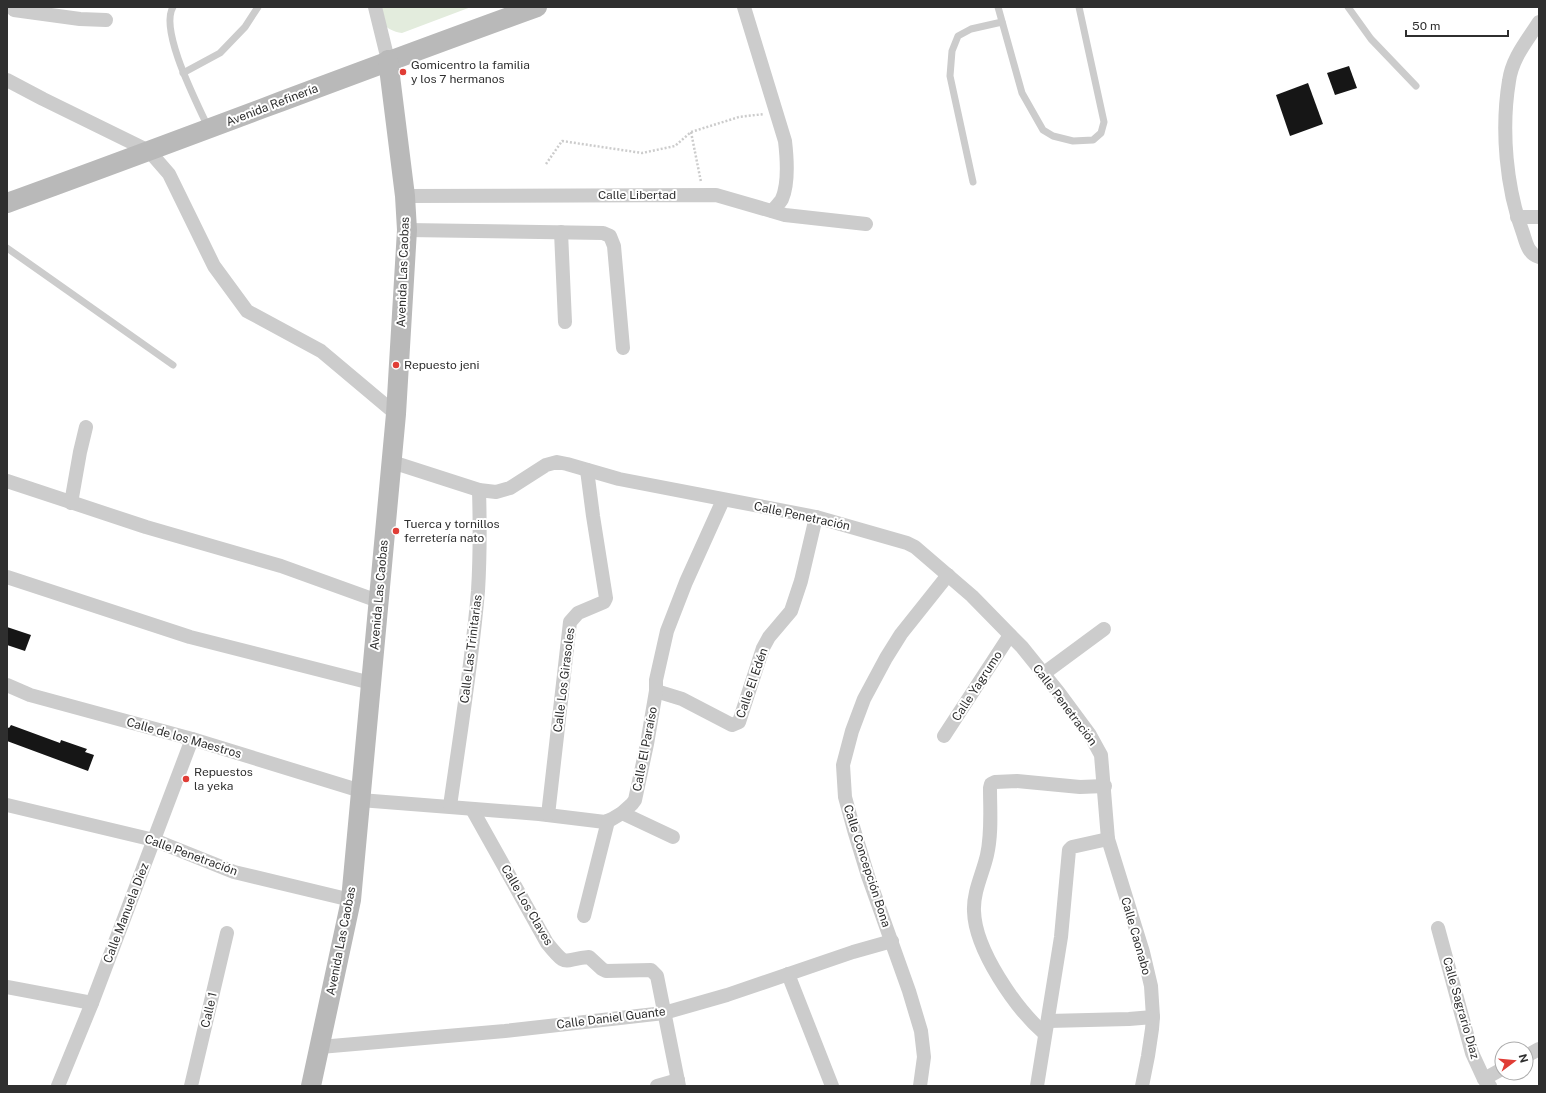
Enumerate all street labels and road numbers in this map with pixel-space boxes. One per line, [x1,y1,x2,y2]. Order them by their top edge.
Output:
street label: Avenida Refinería [224,81,320,129]
street label: Calle Libertad [598,188,676,202]
street label: Avenida Las Caobas [394,216,412,328]
street label: Calle Penetración [753,499,851,533]
street label: Avenida Las Caobas [367,539,391,651]
street label: Calle Las Trinitarias [457,594,485,704]
street label: Calle Los Girasoles [551,627,577,733]
street label: Calle El Edén [733,646,771,720]
street label: Calle Yagrumo [949,648,1005,724]
street label: Calle Penetración [1030,662,1100,748]
street label: Calle El Paraíso [630,705,660,793]
street label: Calle de los Maestros [125,715,243,761]
street label: Calle Concepción Bona [841,803,893,929]
street label: Calle Penetración [143,832,239,878]
street label: Calle Manuela Díez [100,861,152,965]
street label: Calle Los Claves [498,862,556,948]
street label: Avenida Las Caobas [324,885,358,997]
street label: Calle Caonabo [1118,895,1154,977]
street label: Calle Sagrario Díaz [1440,955,1482,1061]
street label: Calle 1 [198,991,220,1029]
street label: Calle Daniel Guante [556,1004,667,1032]

